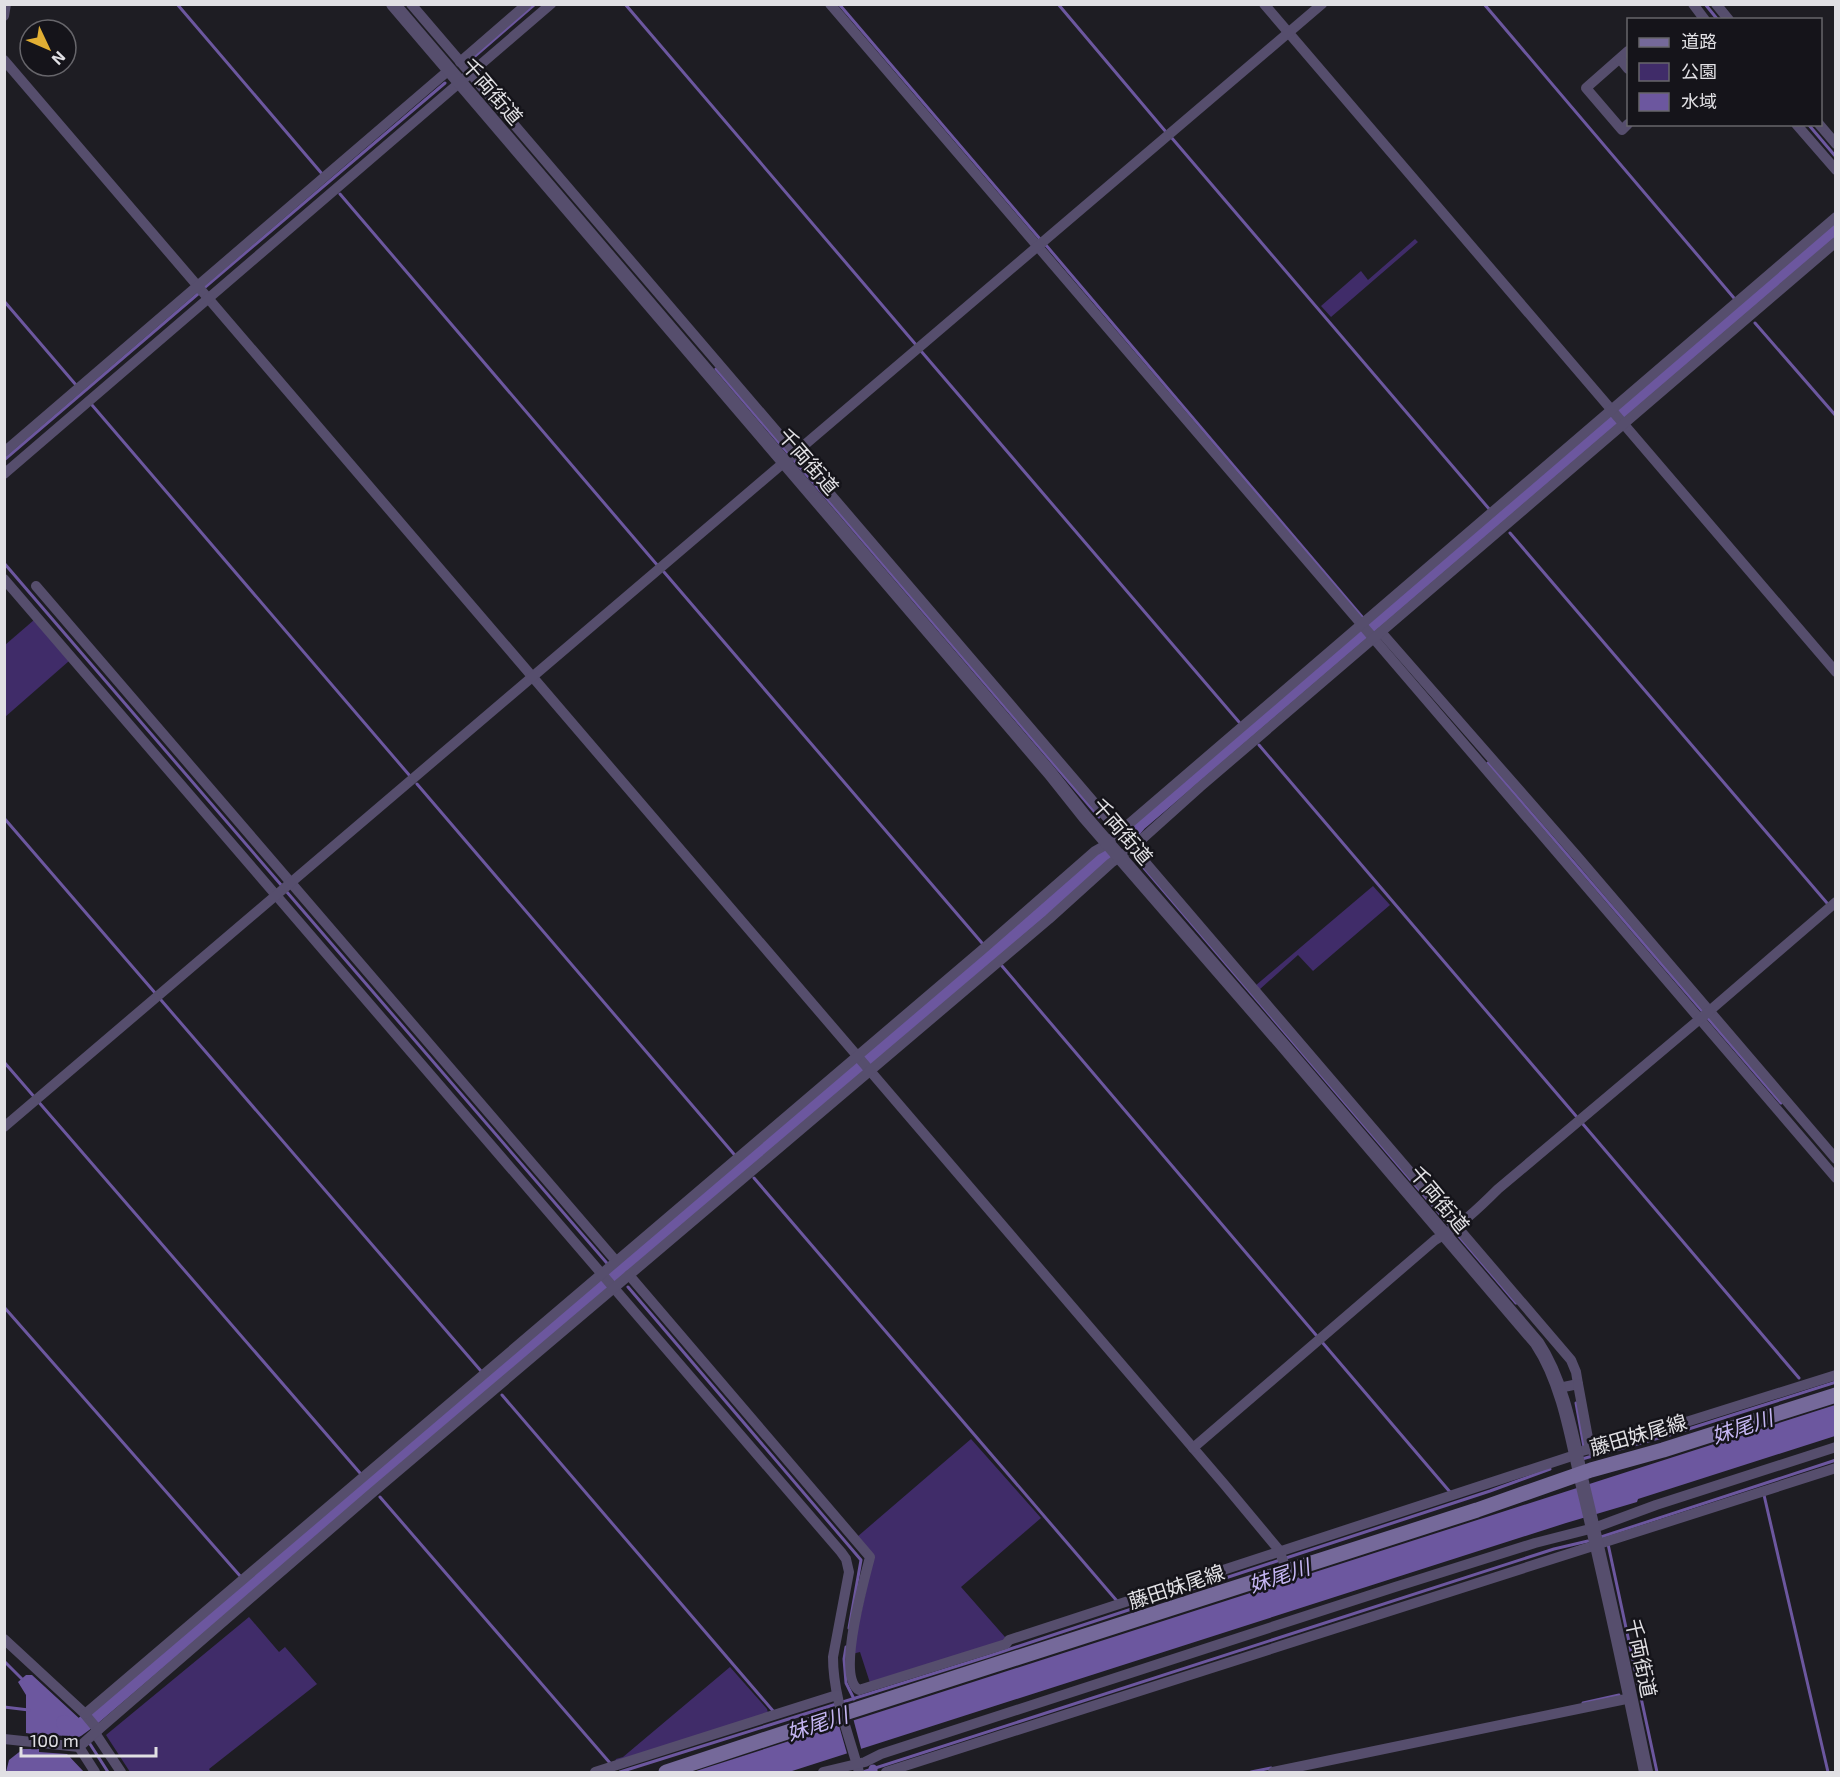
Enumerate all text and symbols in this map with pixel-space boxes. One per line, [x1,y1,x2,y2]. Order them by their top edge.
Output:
north arrow [18,18,78,78]
legend [1627,18,1822,126]
text: 道路 [1681,30,1717,52]
text: N [48,48,70,70]
street label: 千両街道 [458,53,528,129]
text: 公園 [1681,60,1717,82]
text: 水域 [1681,90,1717,112]
street label: 千両街道 [774,423,844,499]
street label: 千両街道 [1088,793,1158,869]
street label: 千両街道 [1405,1161,1475,1237]
water label: 妹尾川 [1708,1404,1778,1448]
street label: 藤田妹尾線 [1587,1409,1689,1459]
water label: 妹尾川 [1245,1553,1315,1597]
street label: 藤田妹尾線 [1125,1559,1227,1613]
street label: 千両街道 [1622,1616,1662,1700]
water label: 妹尾川 [783,1701,853,1745]
scale bar [21,1720,156,1758]
text: 100 m [30,1729,79,1751]

